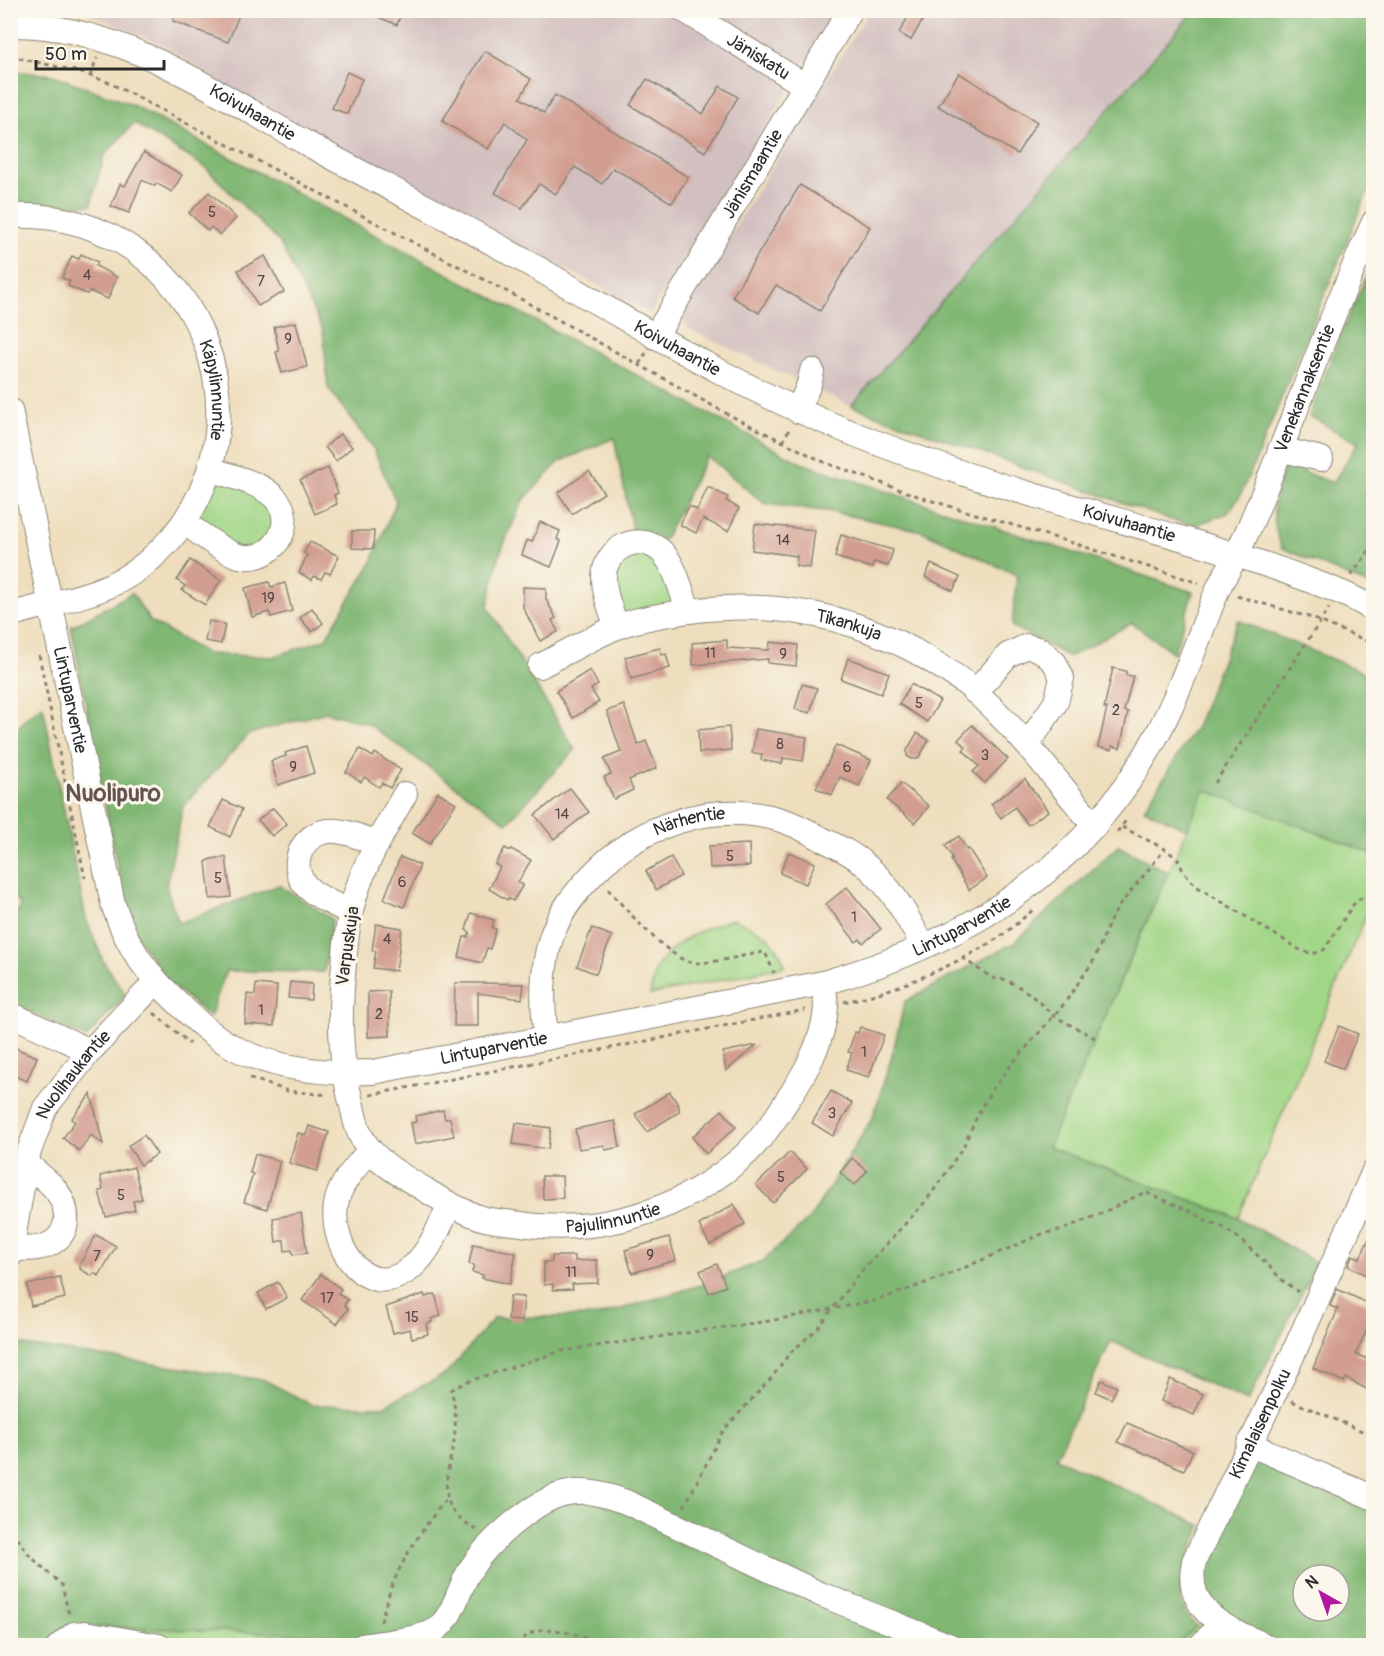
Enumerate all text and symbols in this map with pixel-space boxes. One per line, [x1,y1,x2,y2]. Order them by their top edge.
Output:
street label: Jäniskatu [723,28,795,85]
scale bar [36,33,164,71]
text: 50 m [45,43,87,66]
street label: Koivuhaantie [205,79,300,146]
street label: Jänismaantie [717,125,788,223]
house number: 5 [208,203,216,222]
house number: 4 [83,266,92,285]
house number: 7 [257,272,265,291]
street label: Koivuhaantie [630,315,725,381]
street label: Venekannaksentie [1269,321,1340,456]
house number: 9 [284,330,292,349]
street label: Käpylinnuntie [194,336,230,442]
street label: Koivuhaantie [1080,499,1178,547]
house number: 14 [776,531,791,550]
house number: 19 [261,589,275,608]
street label: Tikankuja [814,604,885,646]
street label: Lintuparventie [48,644,93,756]
house number: 11 [704,644,716,663]
house number: 9 [779,645,787,664]
house number: 5 [915,694,923,713]
house number: 2 [1112,701,1120,720]
house number: 8 [776,735,784,754]
house number: 3 [981,746,989,765]
house number: 9 [289,758,297,777]
house number: 6 [843,758,851,777]
district label: Nuolipuro [65,779,161,808]
street label: Närhentie [649,802,726,841]
house number: 14 [555,805,570,824]
house number: 5 [726,847,734,866]
house number: 5 [214,869,222,888]
house number: 6 [398,873,406,892]
street label: Lintuparventie [909,890,1016,962]
street label: Varpuskuja [331,905,365,987]
house number: 1 [851,908,857,927]
house number: 4 [383,930,392,949]
house number: 1 [258,1001,264,1020]
house number: 2 [375,1005,383,1024]
street label: Nuolihaukantie [30,1025,116,1122]
street label: Lintuparventie [438,1026,549,1070]
house number: 1 [861,1043,867,1062]
house number: 3 [828,1104,836,1123]
house number: 5 [777,1168,785,1187]
house number: 5 [117,1186,125,1205]
street label: Pajulinnuntie [565,1197,664,1238]
house number: 9 [646,1246,654,1265]
house number: 7 [93,1247,101,1266]
house number: 11 [565,1263,577,1282]
house number: 17 [320,1289,334,1308]
house number: 15 [405,1308,419,1327]
street label: Kimalaisenpolku [1224,1365,1296,1483]
north arrow [1291,1563,1351,1623]
text: N [1301,1571,1323,1593]

